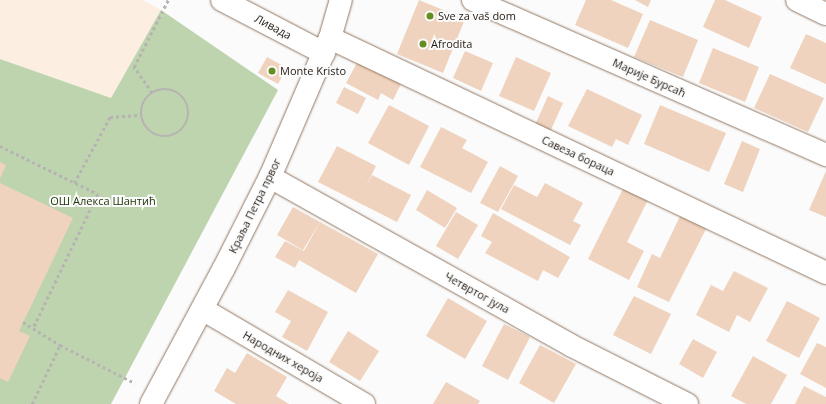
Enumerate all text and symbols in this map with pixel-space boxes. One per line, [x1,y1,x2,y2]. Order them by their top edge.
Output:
place label: Sve za vaš dom [438,9,516,23]
marker: Sve za vaš dom [425,11,435,21]
street label: Ливада [252,12,294,42]
place label: Afrodita [431,37,472,51]
marker: Afrodita [418,39,428,49]
street label: Марије Бурсаћ [610,56,688,100]
place label: Monte Kristo [280,64,346,78]
marker: Monte Kristo [267,66,277,76]
street label: Савеза бораца [539,133,617,179]
street label: Краља Петра првог [226,156,284,256]
park label: ОШ Алекса Шантић [50,194,156,208]
street label: Четвртог јула [442,270,512,316]
street label: Народних хероја [240,329,326,385]

